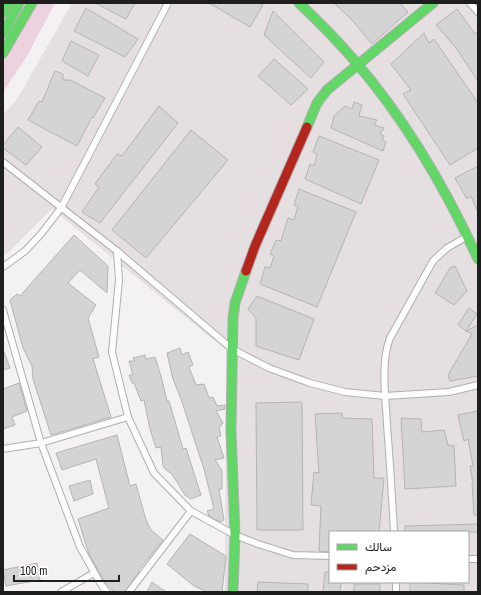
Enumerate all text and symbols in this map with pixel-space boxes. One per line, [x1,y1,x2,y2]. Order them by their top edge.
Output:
legend [329,531,469,583]
text: سالك [365,539,392,555]
scale bar [14,557,119,583]
text: مزدحم [365,559,396,575]
text: 100 m [20,563,47,579]

